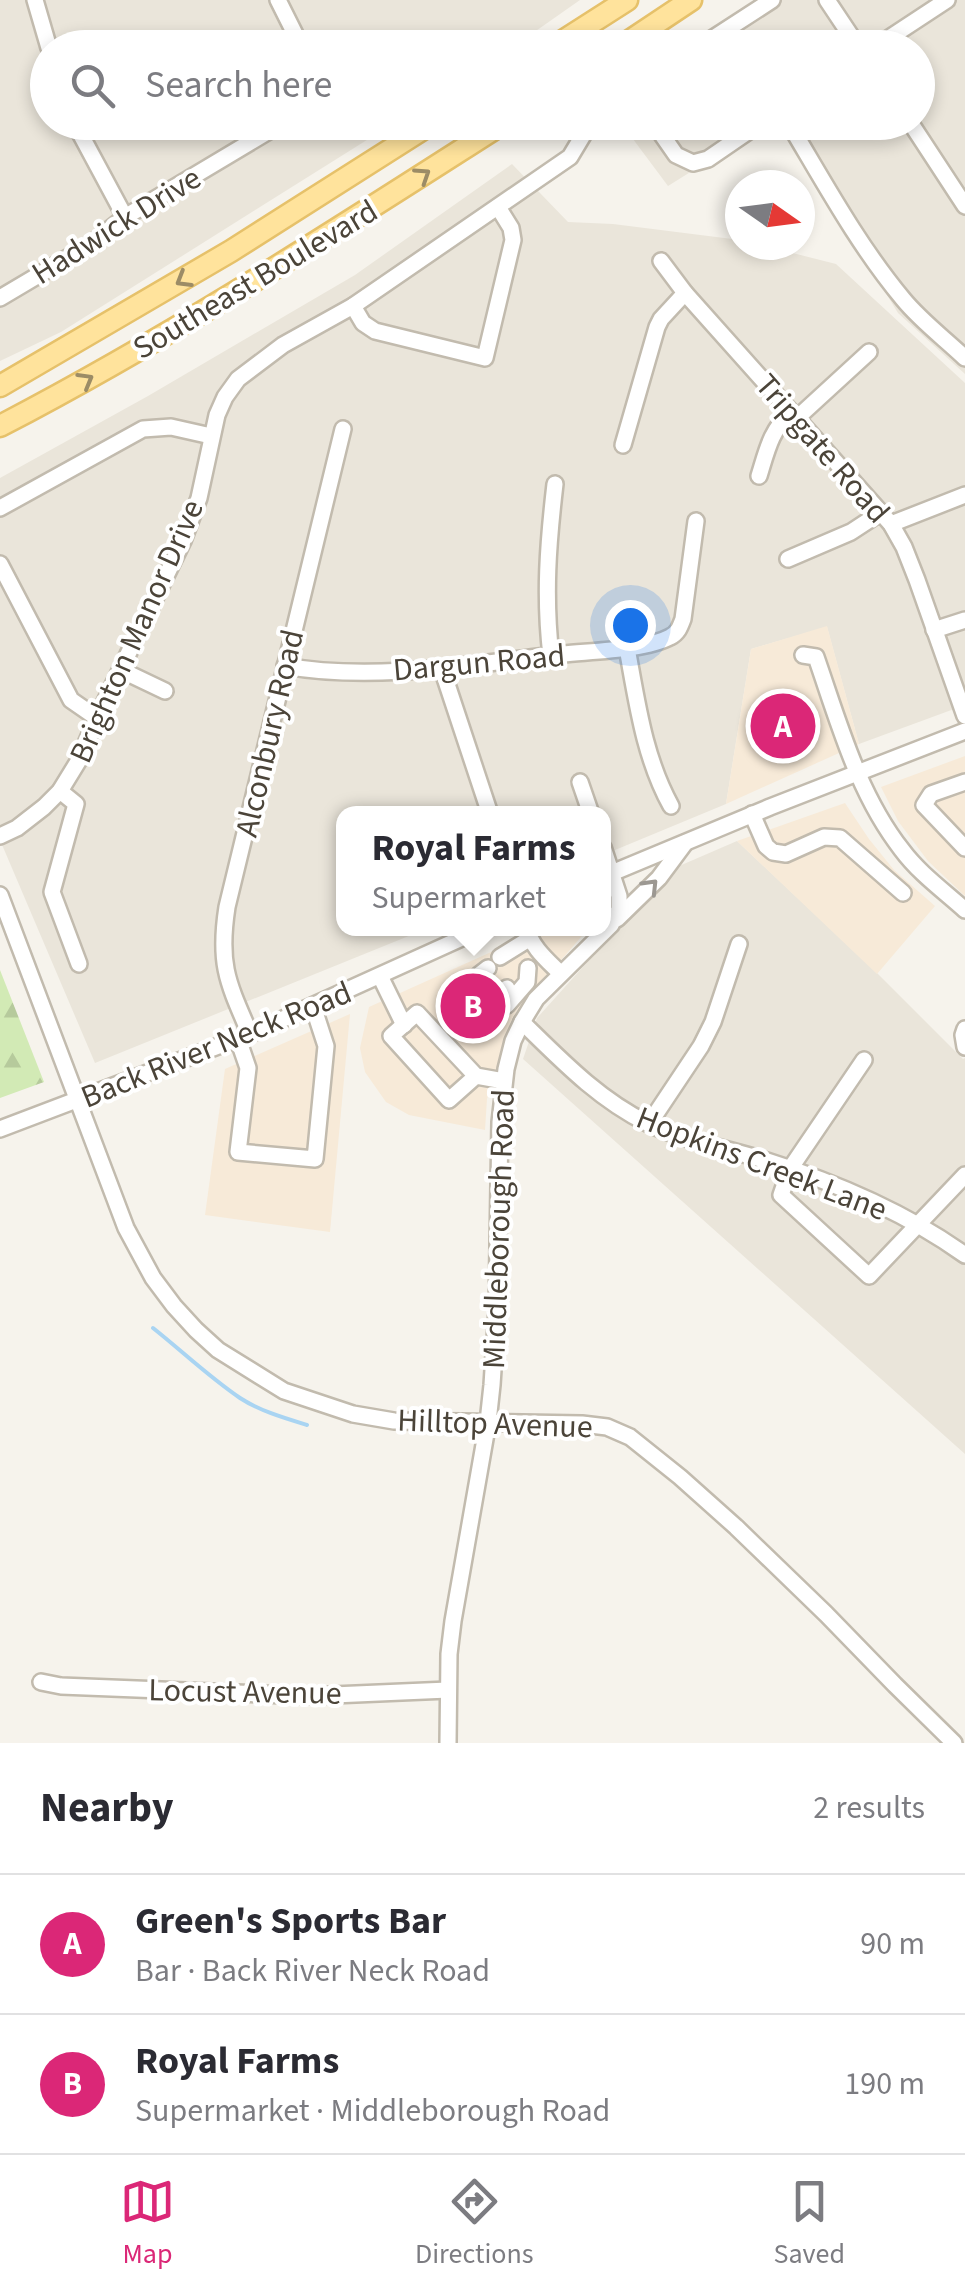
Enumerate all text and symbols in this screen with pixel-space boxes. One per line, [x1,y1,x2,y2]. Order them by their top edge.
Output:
search box [30,30,935,140]
icon: search [65,58,120,113]
text: Search here [145,58,332,112]
street label: Hadwick Drive [23,156,210,296]
one-way arrow [413,168,431,187]
north arrow [725,170,815,260]
street label: Southeast Boulevard [124,188,387,371]
one-way arrow [176,268,194,287]
street label: Tripgate Road [744,364,900,534]
one-way arrow [75,373,93,393]
street label: Brighton Manor Drive [58,492,216,771]
your location [605,600,656,651]
street label: Alconbury Road [224,625,316,841]
street label: Dargun Road [391,633,567,693]
pin: A [750,688,816,764]
popup [336,806,611,936]
text: Royal Farms [371,821,576,875]
text: Supermarket [371,875,546,921]
one-way arrow [639,879,657,897]
pin: B [440,968,506,1044]
street label: Back River Neck Road [74,970,359,1120]
street label: Middleborough Road [471,1088,527,1370]
street label: Hopkins Creek Lane [630,1095,894,1233]
street label: Hilltop Avenue [396,1398,593,1450]
street label: Locust Avenue [148,1667,342,1717]
text: Nearby [40,1778,174,1838]
text: 2 results [813,1785,925,1831]
text: Green's Sports Bar [135,1894,446,1948]
text: A [63,1921,82,1967]
text: 90 m [860,1921,925,1967]
text: Bar · Back River Neck Road [135,1948,490,1994]
text: Royal Farms [135,2034,339,2088]
text: B [63,2061,82,2107]
text: 190 m [844,2061,925,2107]
text: Supermarket · Middleborough Road [135,2088,610,2134]
tab: Map [120,2174,175,2274]
tab: Directions [415,2174,534,2274]
tab: Saved [774,2174,845,2274]

